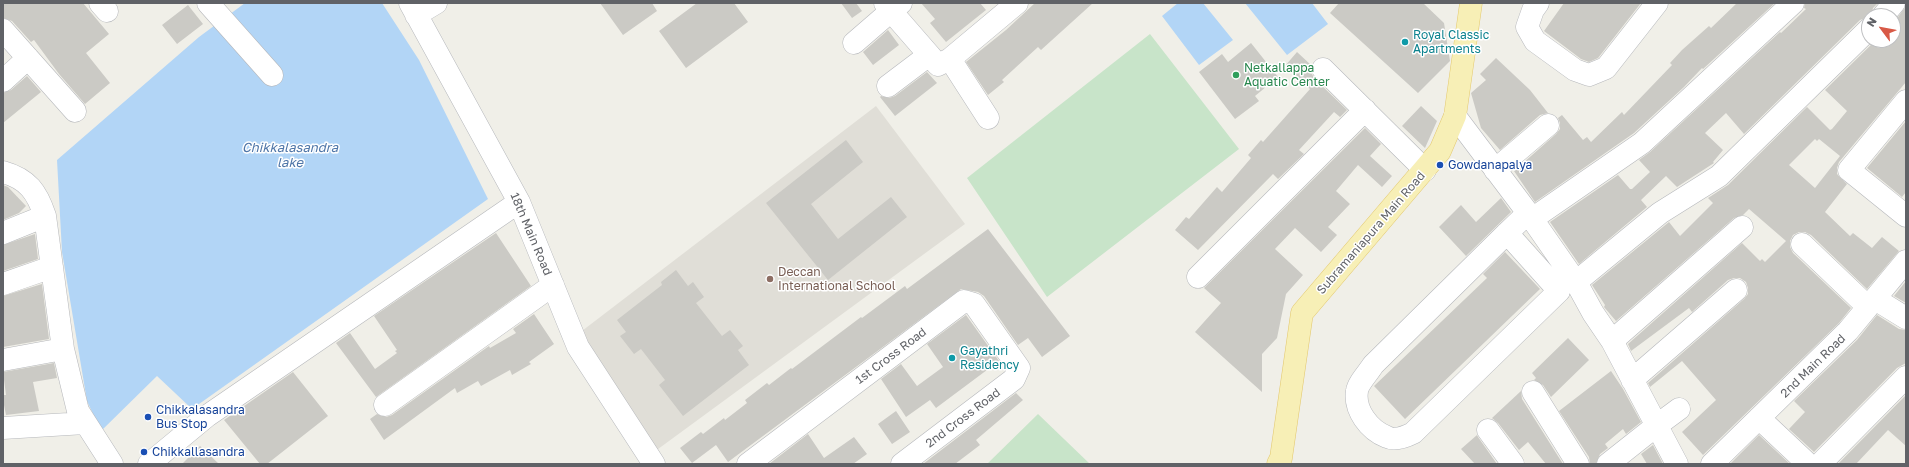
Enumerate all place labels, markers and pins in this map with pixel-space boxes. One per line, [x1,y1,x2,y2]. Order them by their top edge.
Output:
place label: Royal Classic Apartments [1413,28,1489,56]
marker: Royal Classic Apartments [1400,37,1410,47]
place label: Netkallappa Aquatic Center [1244,61,1330,89]
marker: Netkallappa Aquatic Center [1231,70,1241,80]
place label: Gowdanapalya [1448,158,1532,172]
marker: Gowdanapalya [1435,160,1445,170]
place label: Deccan International School [778,265,896,293]
marker: Deccan International School [765,274,775,284]
place label: Gayathri Residency [960,344,1019,372]
marker: Gayathri Residency [947,353,957,363]
place label: Chikkalasandra Bus Stop [156,403,245,431]
marker: Chikkalasandra Bus Stop [143,412,153,422]
place label: Chikkallasandra [152,445,245,459]
marker: Chikkallasandra [139,447,149,457]

